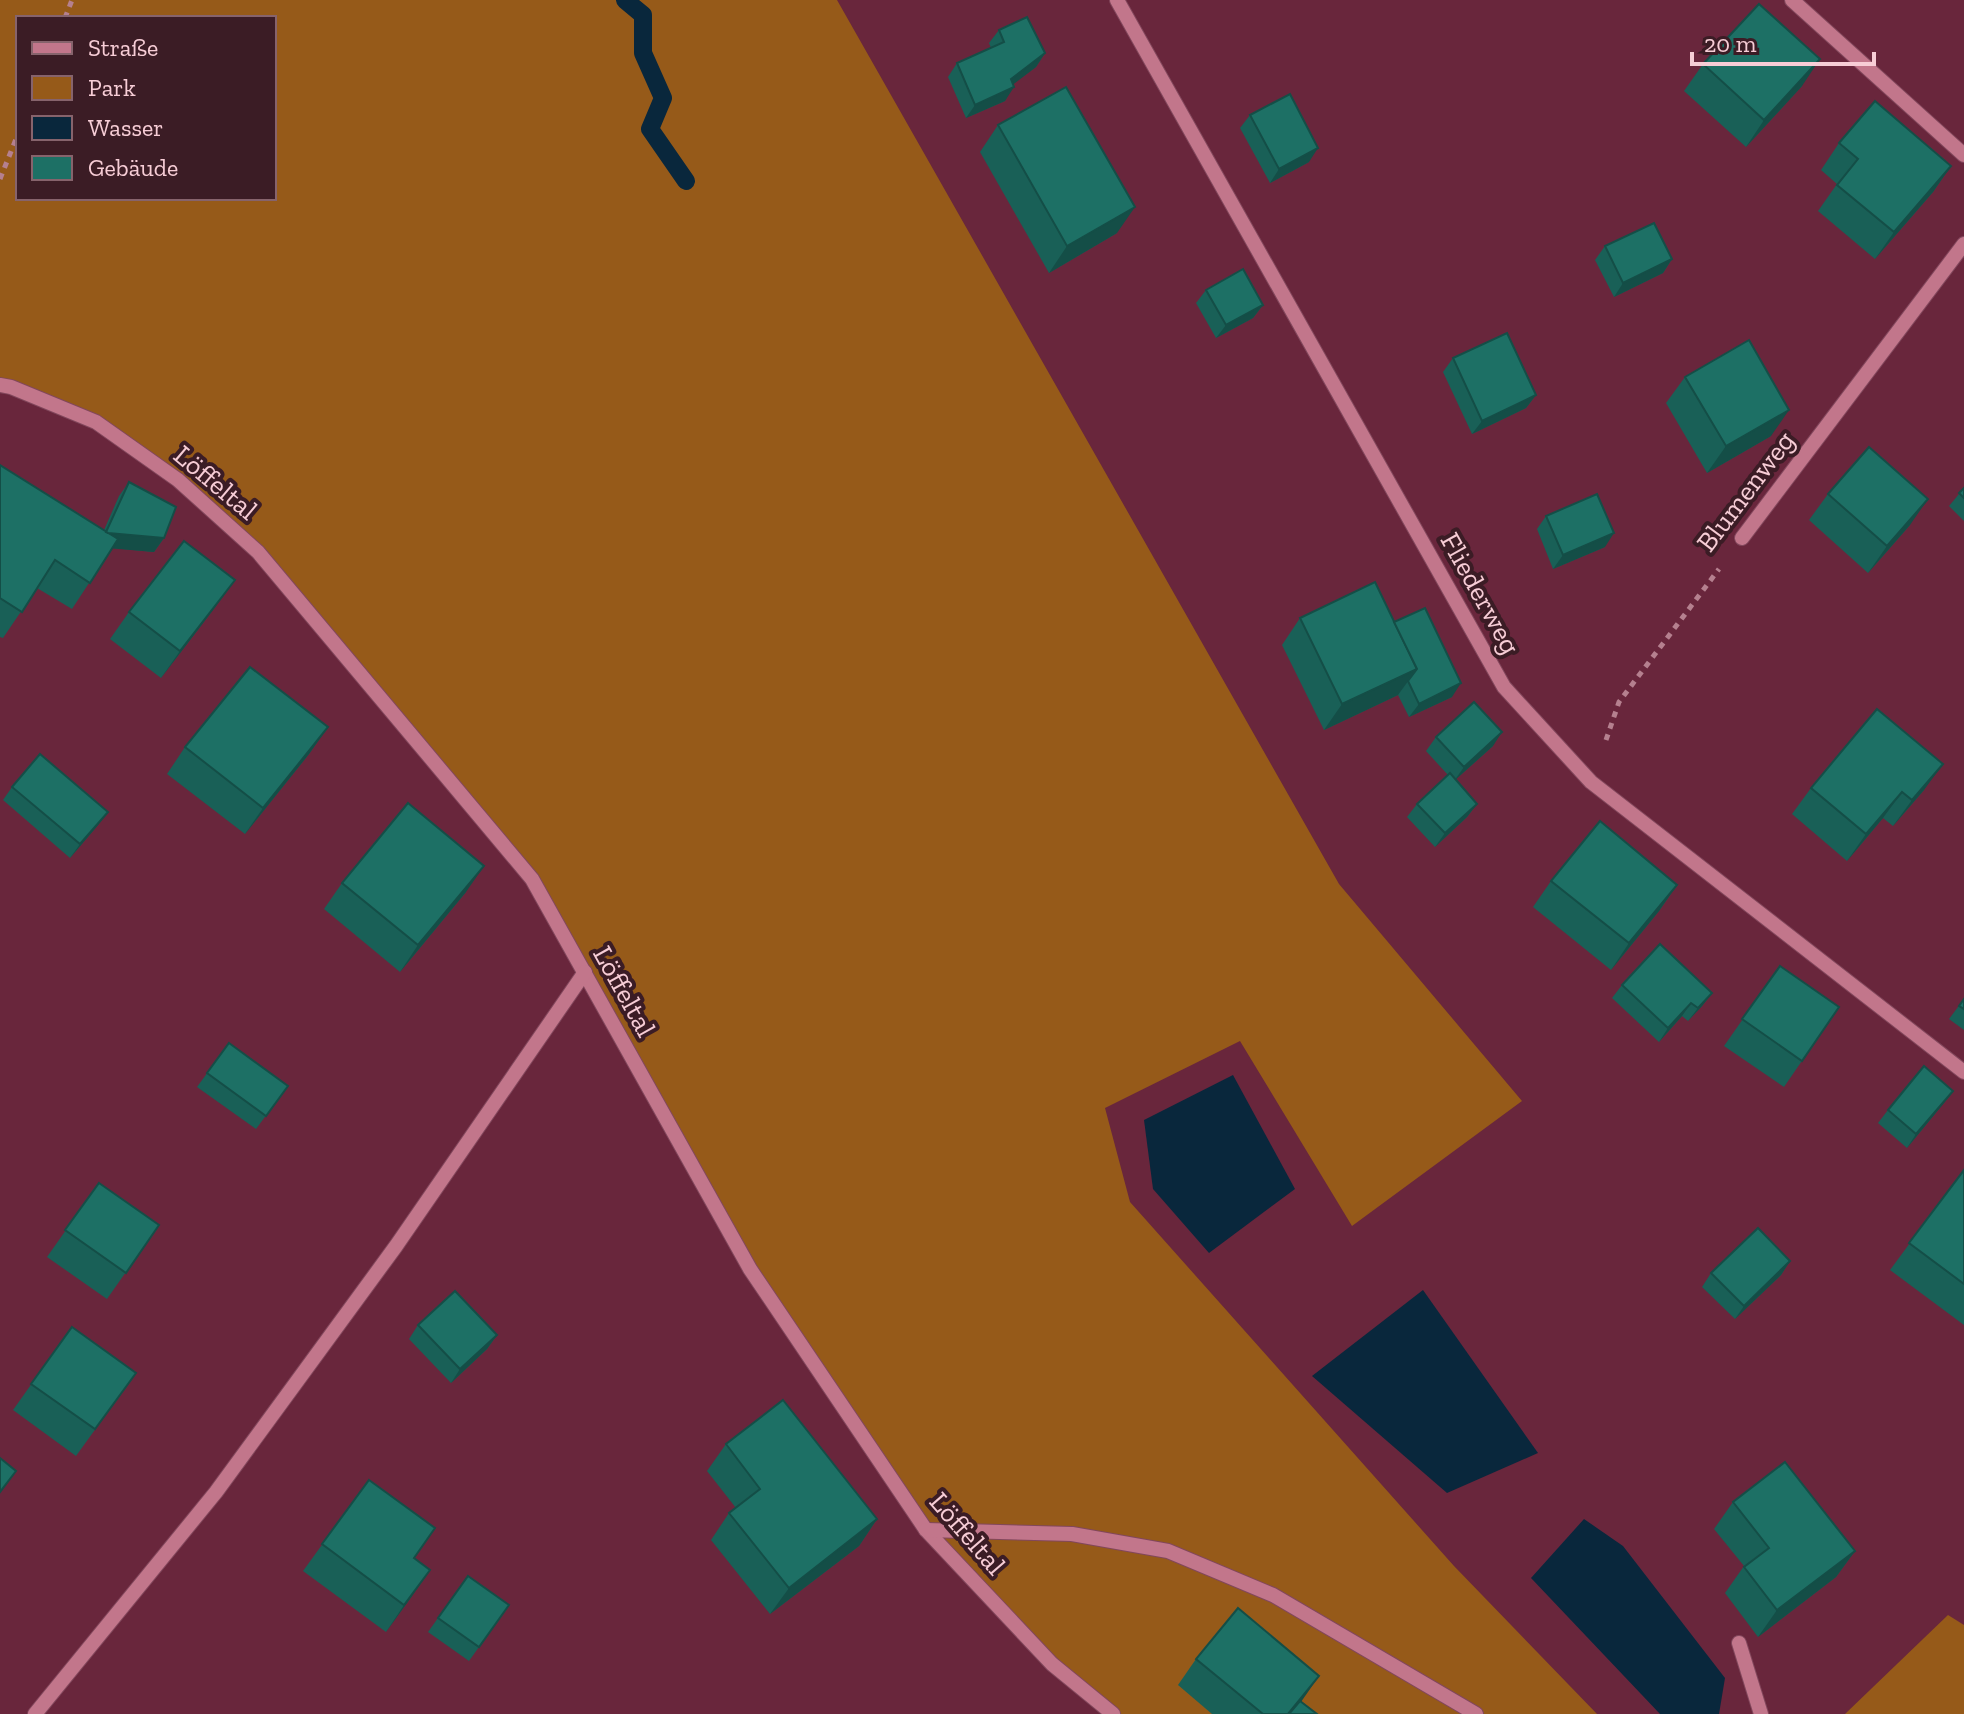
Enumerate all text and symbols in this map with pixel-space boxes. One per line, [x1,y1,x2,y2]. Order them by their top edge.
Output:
legend [16,16,276,200]
scale bar [1692,16,1874,66]
text: 20 m [1704,29,1757,58]
text: Straße [88,33,158,62]
text: Park [88,73,136,102]
text: Wasser [88,113,163,142]
text: Gebäude [88,153,178,182]
street label: Blumenweg [1689,425,1801,558]
street label: Löffeltal [167,438,264,527]
street label: Fliederweg [1434,527,1527,660]
street label: Löffeltal [586,940,663,1042]
street label: Löffeltal [923,1485,1012,1581]

